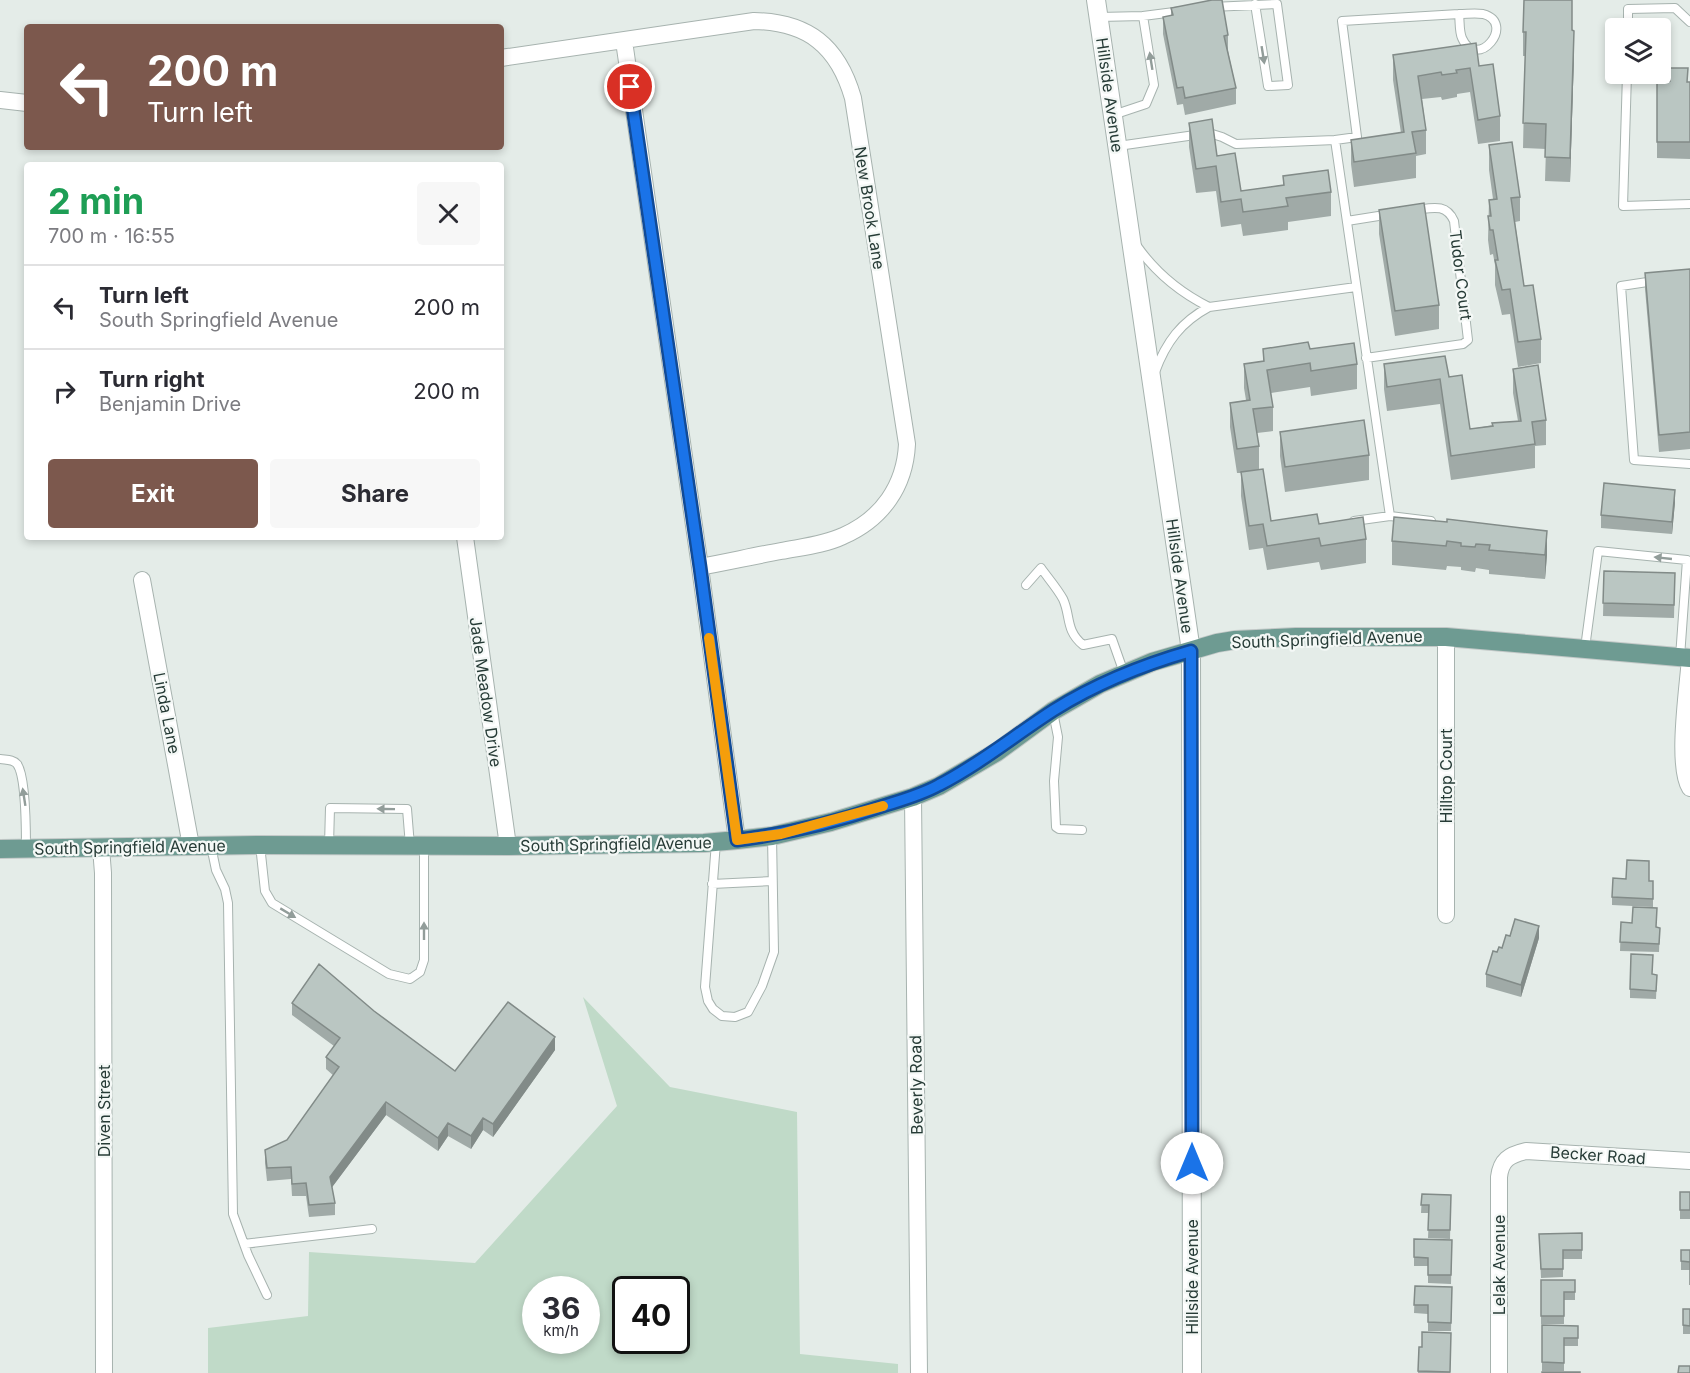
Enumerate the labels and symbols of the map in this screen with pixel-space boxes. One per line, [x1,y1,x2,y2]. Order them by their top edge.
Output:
street label: Hillside Avenue [1092,36,1128,154]
one-way arrow [1259,45,1268,64]
one-way arrow [1146,51,1155,70]
pin [604,61,655,112]
street label: New Brook Lane [850,145,890,271]
street label: Tudor Court [1446,229,1476,321]
street label: Hillside Avenue [1162,517,1198,635]
one-way arrow [1653,553,1672,563]
street label: Jade Meadow Drive [466,616,506,768]
street label: South Springfield Avenue [1231,626,1423,652]
street label: Linda Lane [149,671,185,755]
street label: Hilltop Court [1436,729,1456,823]
one-way arrow [19,787,28,806]
one-way arrow [376,804,395,814]
street label: South Springfield Avenue [520,832,712,856]
street label: South Springfield Avenue [34,835,226,859]
one-way arrow [280,907,296,918]
one-way arrow [419,921,429,940]
street label: Beverly Road [905,1035,927,1135]
street label: Diven Street [94,1065,114,1157]
position arrow [1160,1131,1224,1195]
street label: Becker Road [1550,1142,1646,1168]
street label: Lelak Avenue [1489,1215,1509,1315]
street label: Hillside Avenue [1182,1219,1202,1335]
speed limit sign: 40 [612,1276,690,1354]

